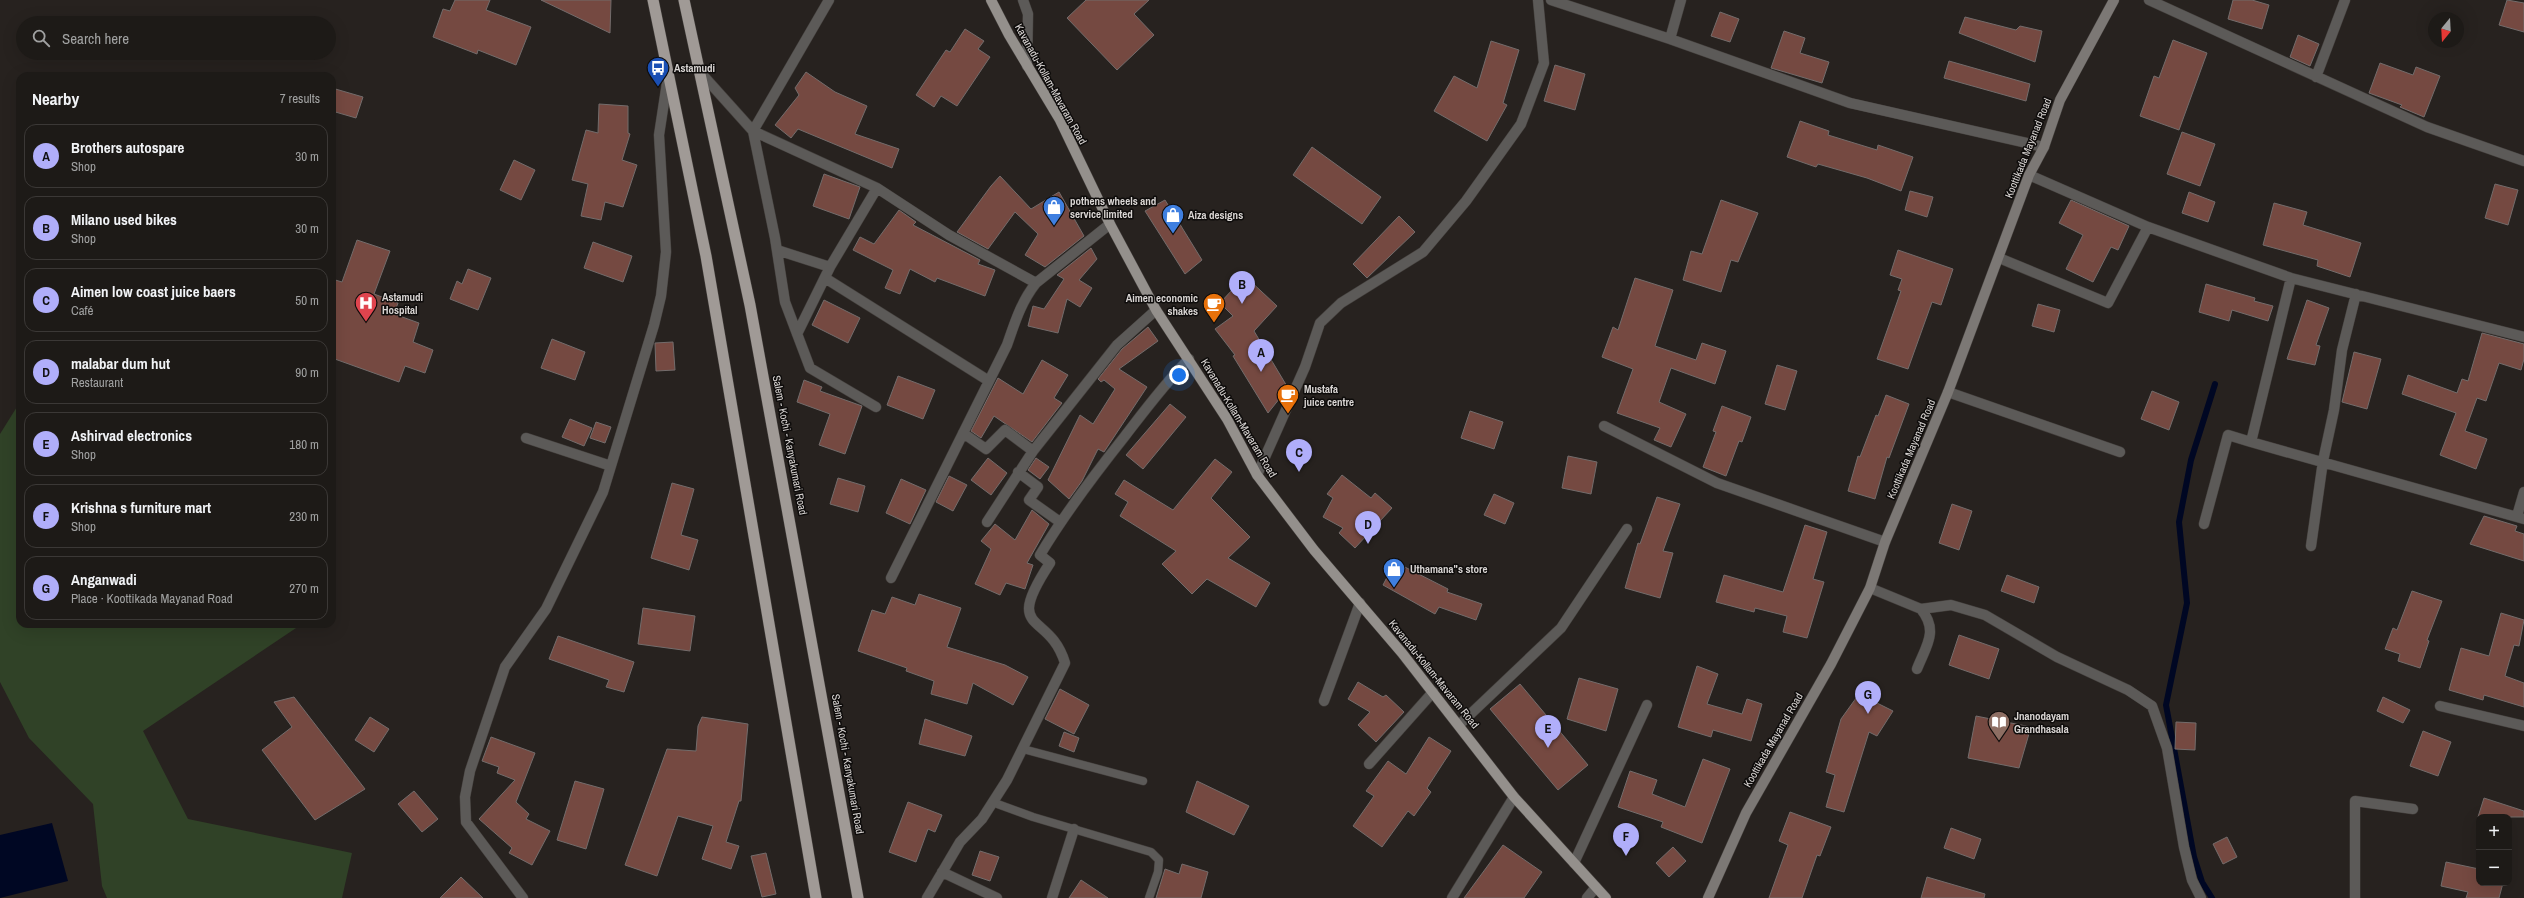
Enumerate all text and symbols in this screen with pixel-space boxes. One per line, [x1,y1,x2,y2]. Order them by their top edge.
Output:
north arrow [2428,12,2464,48]
search box [16,16,336,60]
street label: Kavanadu-Kollam-Mavaram Road [1012,21,1090,147]
icon: search [30,27,52,49]
text: Search here [62,28,129,49]
bus stop icon: Astamudi [645,55,671,88]
place label: Astamudi [674,61,715,75]
text: Nearby [32,87,79,110]
text: 7 results [280,90,320,107]
street label: Koottikada Mayanad Road [2002,96,2054,200]
text: Brothers autospare [71,137,184,158]
text: A [42,148,50,165]
text: 30 m [295,148,319,165]
text: Shop [71,158,96,175]
shop icon: pothens wheels and service limited [1041,194,1067,227]
place label: pothens wheels and service limited [1070,194,1156,221]
shop icon: Aiza designs [1160,202,1186,235]
place label: Aiza designs [1188,208,1243,222]
text: Milano used bikes [71,209,177,230]
text: B [42,220,50,237]
text: 30 m [295,220,319,237]
text: Shop [71,230,96,247]
pin: B [1229,271,1255,304]
text: Aimen low coast juice baers [71,281,236,302]
hospital icon: Astamudi Hospital [353,290,379,323]
place label: Astamudi Hospital [382,290,423,317]
place label: Aimen economic shakes [1126,291,1198,318]
cafe icon: Aimen economic shakes [1201,291,1227,324]
text: C [42,292,50,309]
text: 50 m [295,292,319,309]
text: Café [71,302,94,319]
pin: A [1248,339,1274,372]
text: malabar dum hut [71,353,170,374]
street label: Kavanadu-Kollam-Mavaram Road [1198,356,1280,480]
text: D [42,364,50,381]
text: 90 m [295,364,319,381]
your location [1169,365,1189,385]
text: Restaurant [71,374,123,391]
street label: Salem - Kochi - Kanyakumari Road [770,374,810,516]
cafe icon: Mustafa juice centre [1275,382,1301,415]
place label: Mustafa juice centre [1303,382,1354,409]
street label: Koottikada Mayanad Road [1884,397,1938,501]
text: Ashirvad electronics [71,425,192,446]
text: E [42,436,50,453]
text: 180 m [289,436,319,453]
pin: C [1286,439,1312,472]
text: Shop [71,446,96,463]
text: Krishna s furniture mart [71,497,211,518]
text: F [43,508,49,525]
text: 230 m [289,508,319,525]
pin: D [1355,511,1381,544]
text: Shop [71,518,96,535]
shop icon: Uthamana"s store [1381,556,1407,589]
place label: Uthamana"s store [1410,562,1487,576]
text: Anganwadi [71,569,137,590]
text: G [42,580,50,597]
text: 270 m [289,580,319,597]
text: Place · Koottikada Mayanad Road [71,590,233,607]
street label: Kavanadu-Kollam-Mavaram Road [1386,617,1482,731]
pin: G [1855,681,1881,714]
street label: Koottikada Mayanad Road [1740,690,1806,790]
street label: Salem - Kochi - Kanyakumari Road [829,693,867,835]
library icon: Jnanodayam Grandhasala [1986,709,2012,742]
place label: Jnanodayam Grandhasala [2014,709,2069,736]
pin: E [1535,715,1561,748]
map controls [2476,814,2512,886]
button: + [2476,814,2512,850]
pin: F [1613,823,1639,856]
button: − [2476,850,2512,886]

